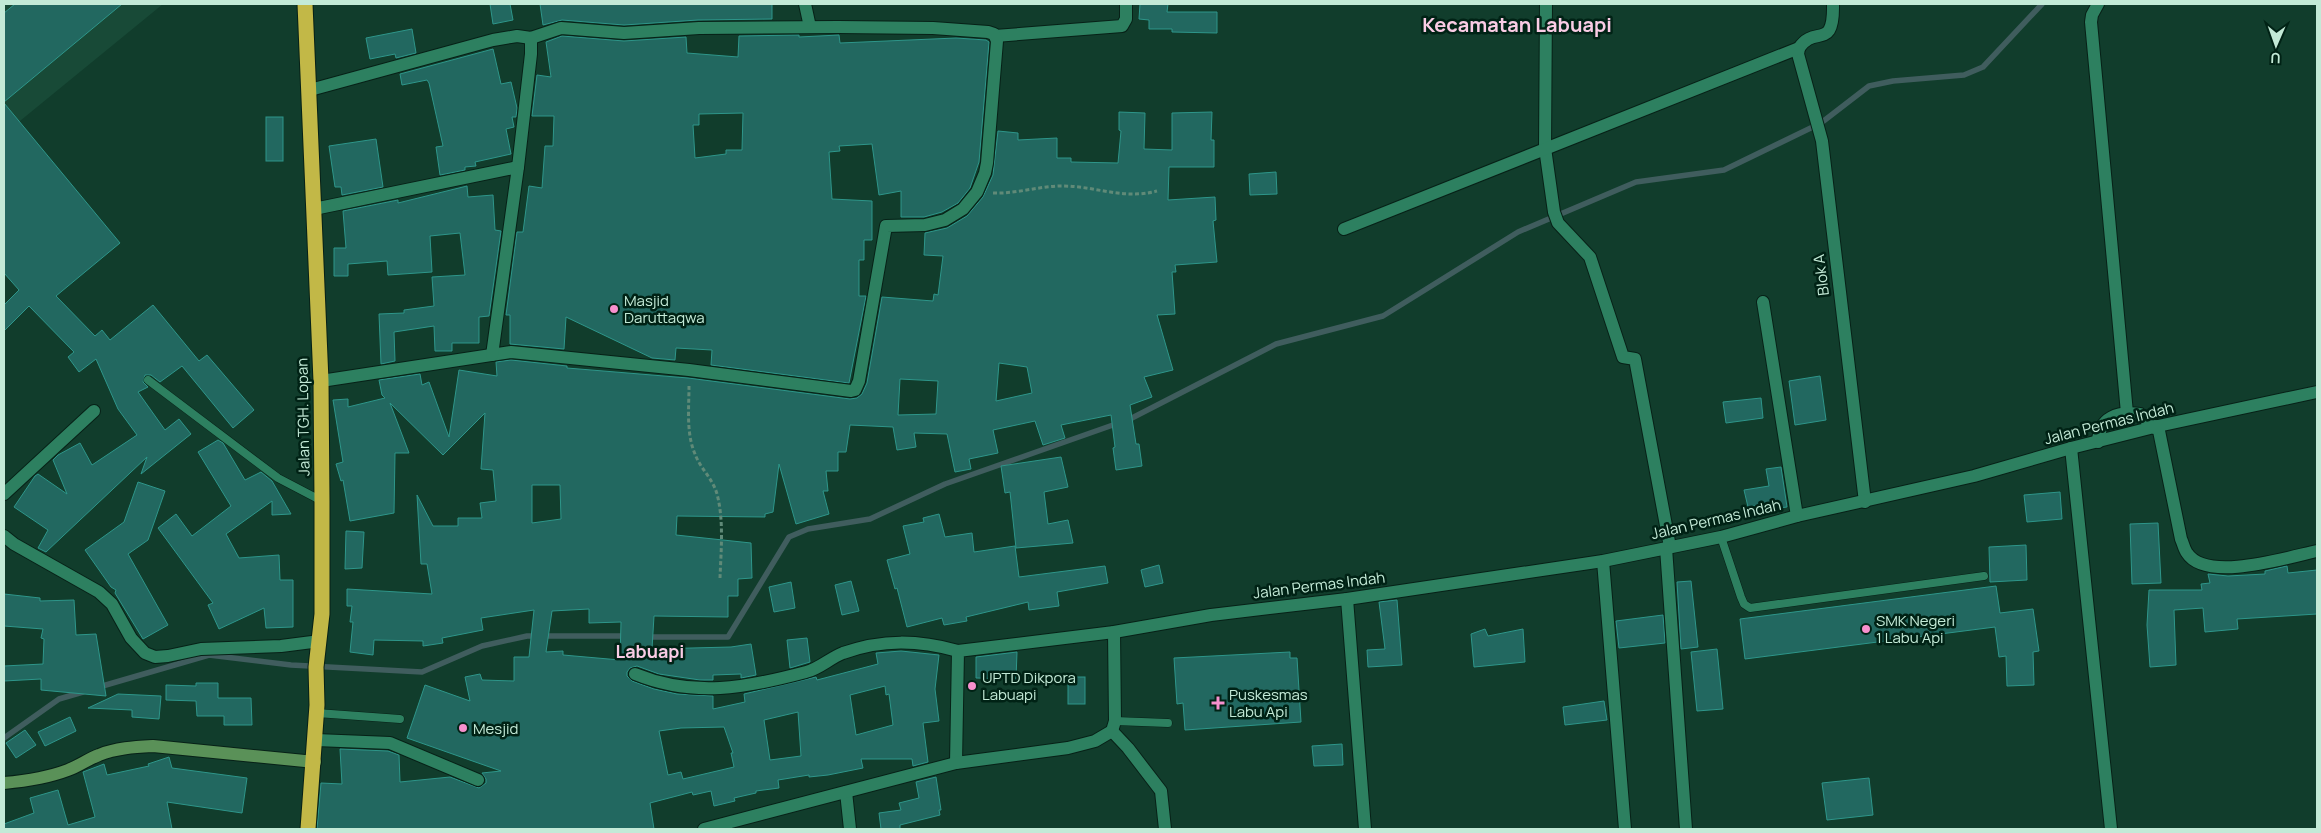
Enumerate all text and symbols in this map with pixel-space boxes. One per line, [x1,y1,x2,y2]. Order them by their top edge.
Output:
district label: Kecamatan Labuapi [1422,11,1612,38]
north arrow [2251,20,2301,70]
text: U [2270,49,2281,68]
street label: Blok A [1808,253,1834,297]
place label: Masjid Daruttaqwa [624,290,704,328]
marker: Masjid Daruttaqwa [608,303,620,315]
street label: Jalan TGH. Lopan [291,358,315,476]
street label: Jalan Permas Indah [2042,397,2176,449]
street label: Jalan Permas Indah [1649,494,1783,544]
street label: Jalan Permas Indah [1252,566,1386,604]
place label: SMK Negeri 1 Labu Api [1876,610,1955,648]
marker: SMK Negeri 1 Labu Api [1860,623,1872,635]
district label: Labuapi [616,639,684,663]
place label: UPTD Dikpora Labuapi [982,667,1076,705]
marker: UPTD Dikpora Labuapi [966,680,978,692]
place label: Puskesmas Labu Api [1229,684,1308,722]
marker: Puskesmas Labu Api [1211,696,1225,710]
place label: Mesjid [473,718,518,739]
marker: Mesjid [457,722,469,734]

